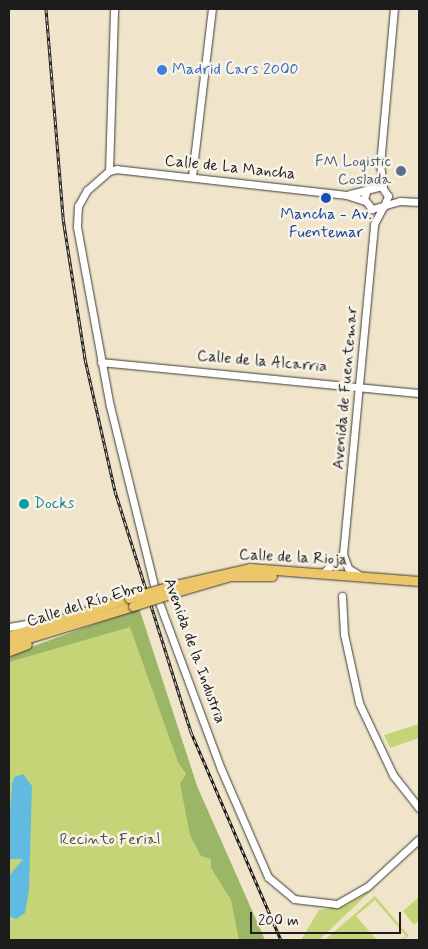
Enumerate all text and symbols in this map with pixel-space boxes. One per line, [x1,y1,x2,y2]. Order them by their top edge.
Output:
place label: Madrid Cars 2000 [172,60,298,80]
marker: Madrid Cars 2000 [156,64,168,76]
street label: Calle de La Mancha [161,151,299,185]
place label: FM Logistic Coslada [314,152,391,190]
marker: FM Logistic Coslada [395,165,407,177]
marker: Mancha - Av. Fuentemar [320,192,332,204]
place label: Mancha - Av. Fuentemar [280,205,372,243]
street label: Avenida de Fuentemar [330,312,362,464]
street label: Calle de la Alcarria [196,347,328,377]
place label: Docks [34,494,74,514]
marker: Docks [18,498,30,510]
street label: Calle de la Rioja [238,546,348,570]
street label: Avenida de la Industria [159,576,229,726]
street label: Calle del Río Ebro [26,579,144,631]
park label: Recinto Ferial [61,830,159,850]
scale bar [253,902,404,934]
text: 200 m [258,911,299,931]

